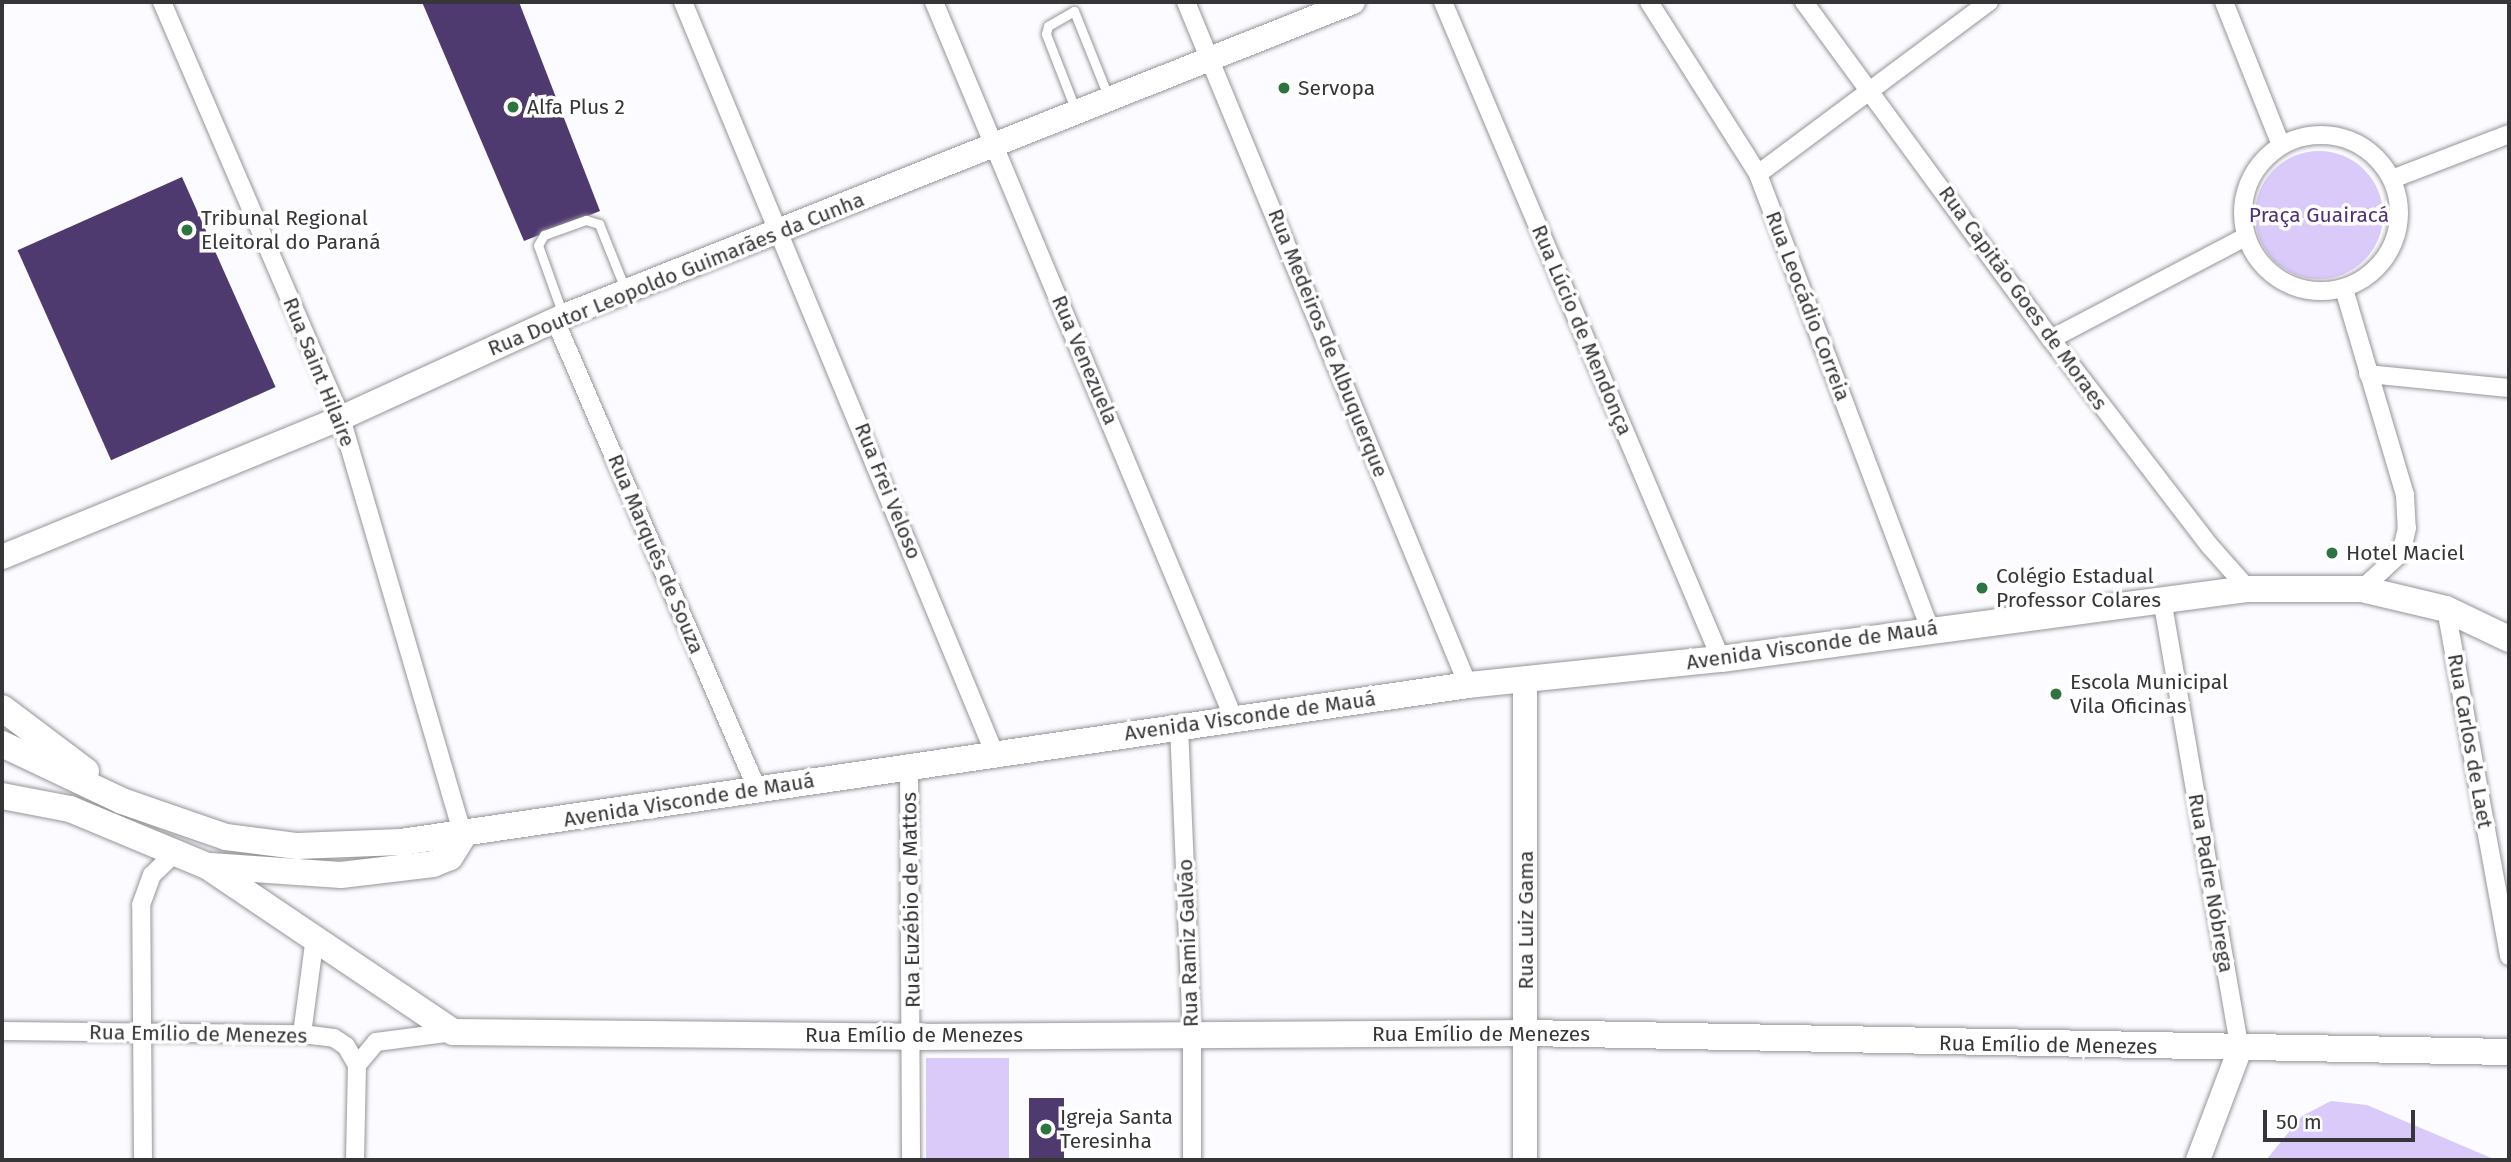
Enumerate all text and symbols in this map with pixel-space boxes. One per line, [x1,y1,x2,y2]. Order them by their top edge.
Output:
place label: Servopa [1298,75,1375,101]
marker: Servopa [1276,80,1292,96]
place label: Alfa Plus 2 [527,94,625,120]
marker: Alfa Plus 2 [505,99,521,115]
street label: Rua Capitão Goes de Moraes [1933,181,2113,415]
street label: Rua Doutor Leopoldo Guimarães da Cunha [484,187,868,361]
park label: Praça Guairacá [2249,202,2389,228]
place label: Tribunal Regional Eleitoral do Paraná [201,205,381,255]
street label: Rua Medeiros de Albuquerque [1263,205,1393,481]
street label: Rua Leocádio Correia [1760,208,1856,404]
street label: Rua Lúcio de Mendonça [1526,221,1638,439]
marker: Tribunal Regional Eleitoral do Paraná [179,222,195,238]
street label: Rua Venezuela [1046,291,1124,429]
street label: Rua Saint Hilaire [278,294,360,450]
street label: Rua Frei Veloso [849,419,927,563]
street label: Rua Marquês de Souza [602,450,710,658]
place label: Hotel Maciel [2346,540,2464,566]
marker: Hotel Maciel [2324,545,2340,561]
place label: Colégio Estadual Professor Colares [1996,563,2161,613]
marker: Colégio Estadual Professor Colares [1974,580,1990,596]
street label: Avenida Visconde de Mauá [1685,615,1939,675]
street label: Rua Carlos de Laet [2442,652,2498,830]
place label: Escola Municipal Vila Oficinas [2070,669,2228,719]
street label: Avenida Visconde de Mauá [1123,686,1377,746]
marker: Escola Municipal Vila Oficinas [2048,686,2064,702]
street label: Avenida Visconde de Mauá [562,768,816,832]
street label: Rua Euzébio de Mattos [897,792,925,1008]
street label: Rua Padre Nóbrega [2183,792,2239,974]
street label: Rua Luiz Gama [1513,850,1539,990]
street label: Rua Ramiz Galvão [1172,858,1204,1028]
street label: Rua Emílio de Menezes [89,1019,307,1049]
street label: Rua Emílio de Menezes [1372,1021,1590,1047]
street label: Rua Emílio de Menezes [805,1022,1023,1048]
street label: Rua Emílio de Menezes [1939,1030,2157,1060]
scale bar [2266,1096,2418,1140]
place label: Igreja Santa Teresinha [1060,1104,1173,1154]
text: 50 m [2276,1109,2322,1135]
marker: Igreja Santa Teresinha [1038,1121,1054,1137]

